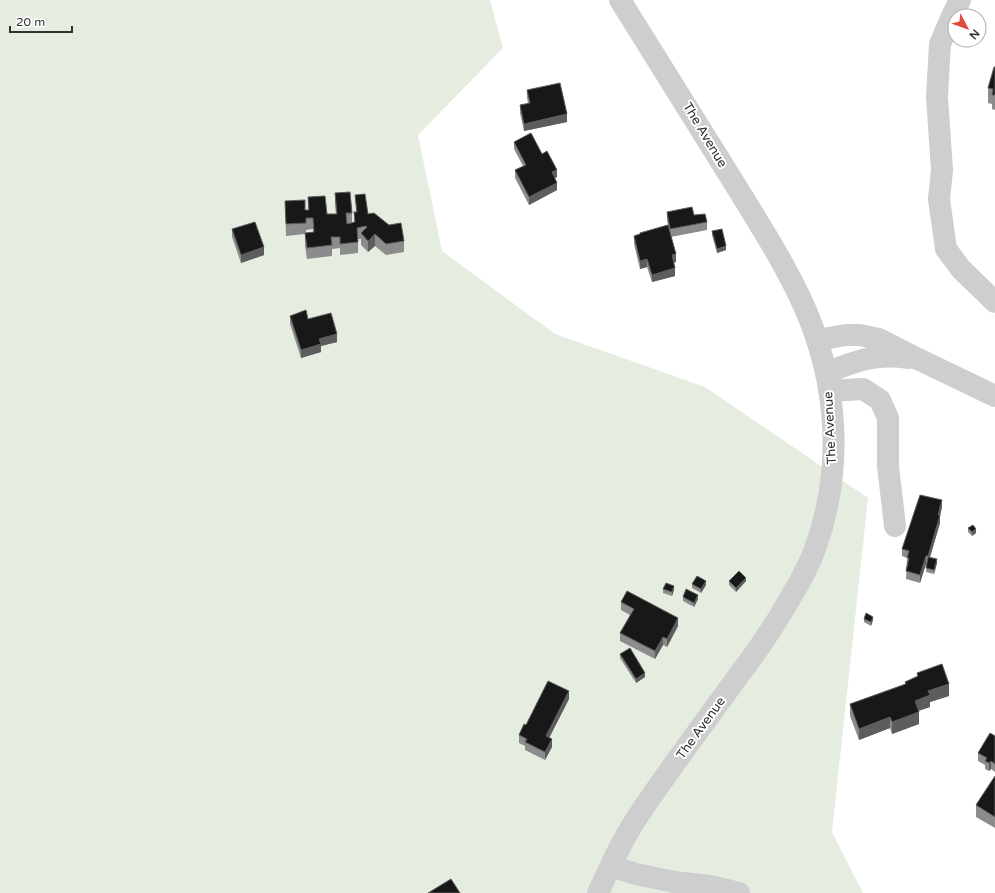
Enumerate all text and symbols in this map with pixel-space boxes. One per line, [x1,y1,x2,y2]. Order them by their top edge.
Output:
scale bar [10,8,72,34]
north arrow [947,8,987,48]
text: 20 m [16,15,45,29]
text: N [966,27,982,42]
street label: The Avenue [679,100,731,170]
street label: The Avenue [820,391,840,465]
street label: The Avenue [673,694,729,762]

